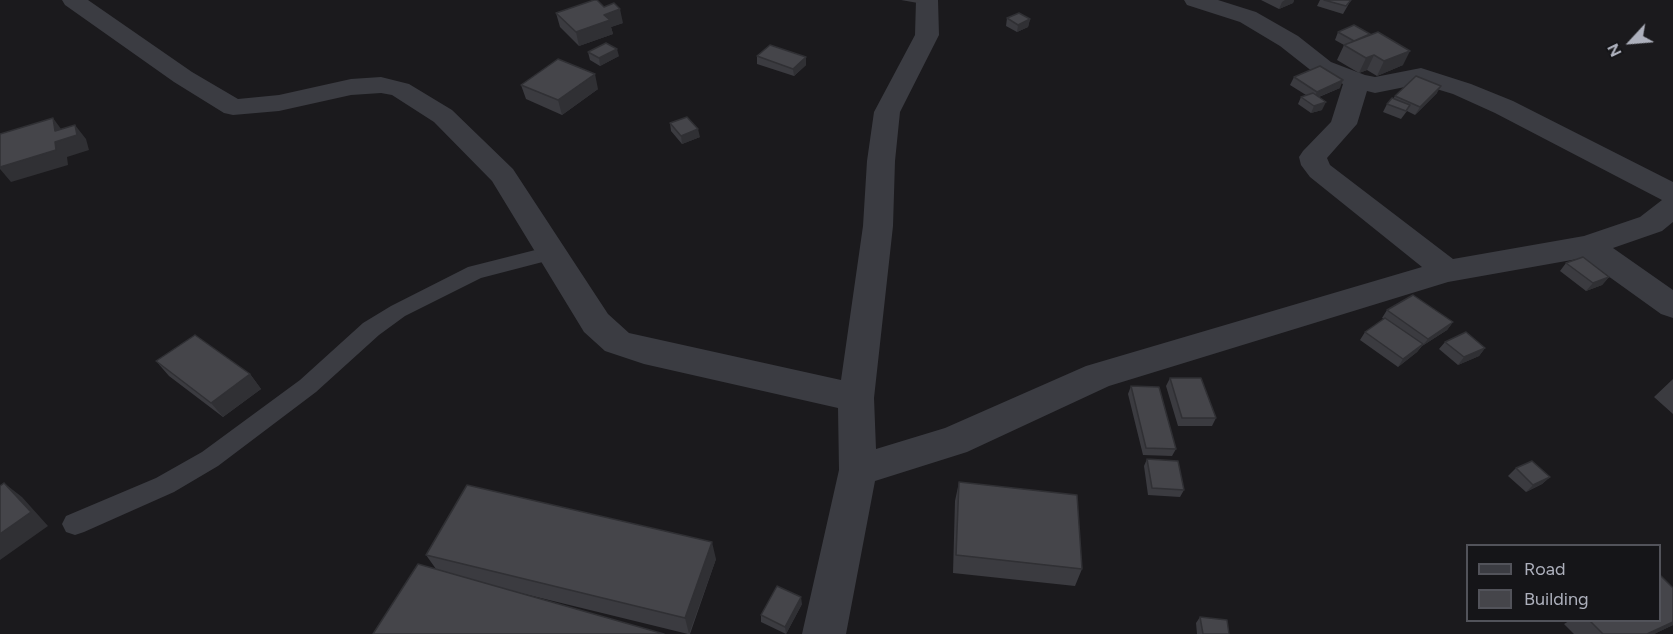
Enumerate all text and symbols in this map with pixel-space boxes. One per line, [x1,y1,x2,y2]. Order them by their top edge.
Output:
north arrow [1601,12,1661,72]
text: N [1603,40,1626,60]
legend [1466,544,1661,622]
text: Road [1524,558,1565,580]
text: Building [1524,588,1589,610]

